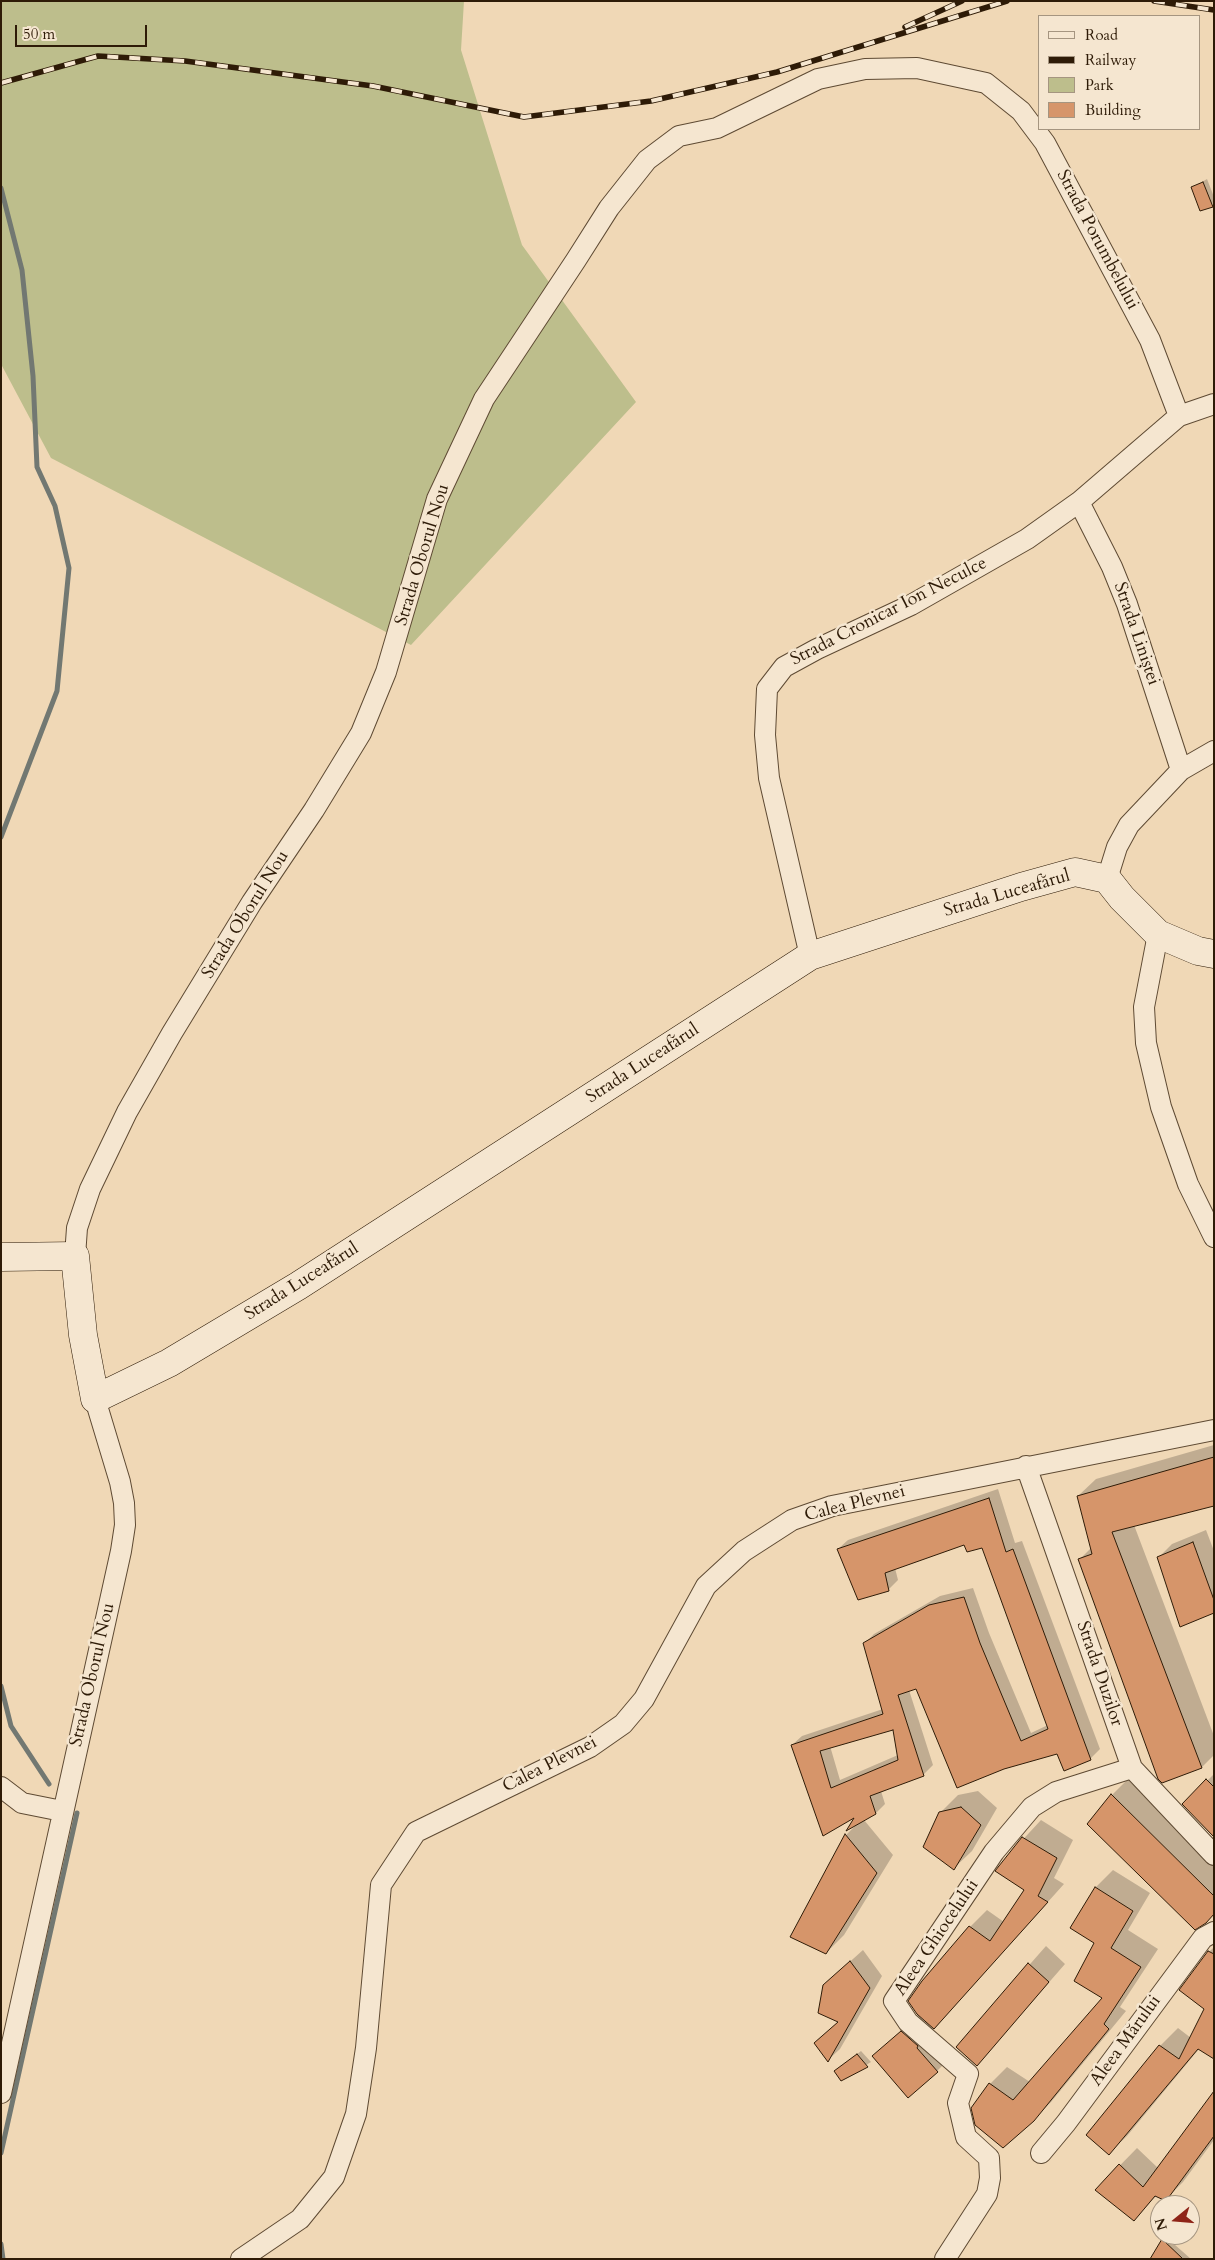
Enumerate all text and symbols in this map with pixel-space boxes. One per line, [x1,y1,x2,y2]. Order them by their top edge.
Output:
scale bar [18,15,150,47]
legend [1038,15,1200,130]
text: 50 m [23,24,55,44]
text: Road [1085,25,1118,45]
text: Railway [1085,50,1136,70]
text: Park [1085,75,1114,95]
text: Building [1085,100,1141,120]
street label: Strada Porumbelului [1051,166,1143,314]
street label: Strada Oborul Nou [391,482,455,628]
street label: Strada Cronicar Ion Neculce [787,553,991,671]
street label: Strada Liniștei [1108,580,1164,688]
street label: Strada Oborul Nou [198,847,294,983]
street label: Strada Luceafărul [941,866,1073,922]
street label: Strada Luceafărul [582,1019,704,1109]
street label: Strada Luceafărul [241,1238,363,1326]
street label: Calea Plevnei [802,1481,908,1527]
street label: Strada Oborul Nou [66,1601,120,1749]
street label: Strada Duzilor [1071,1619,1127,1729]
street label: Calea Plevnei [499,1732,601,1798]
street label: Aleea Ghiocelului [890,1876,984,2000]
street label: Aleea Mărului [1086,1991,1166,2091]
north arrow [1150,2195,1200,2245]
text: N [1150,2216,1172,2233]

